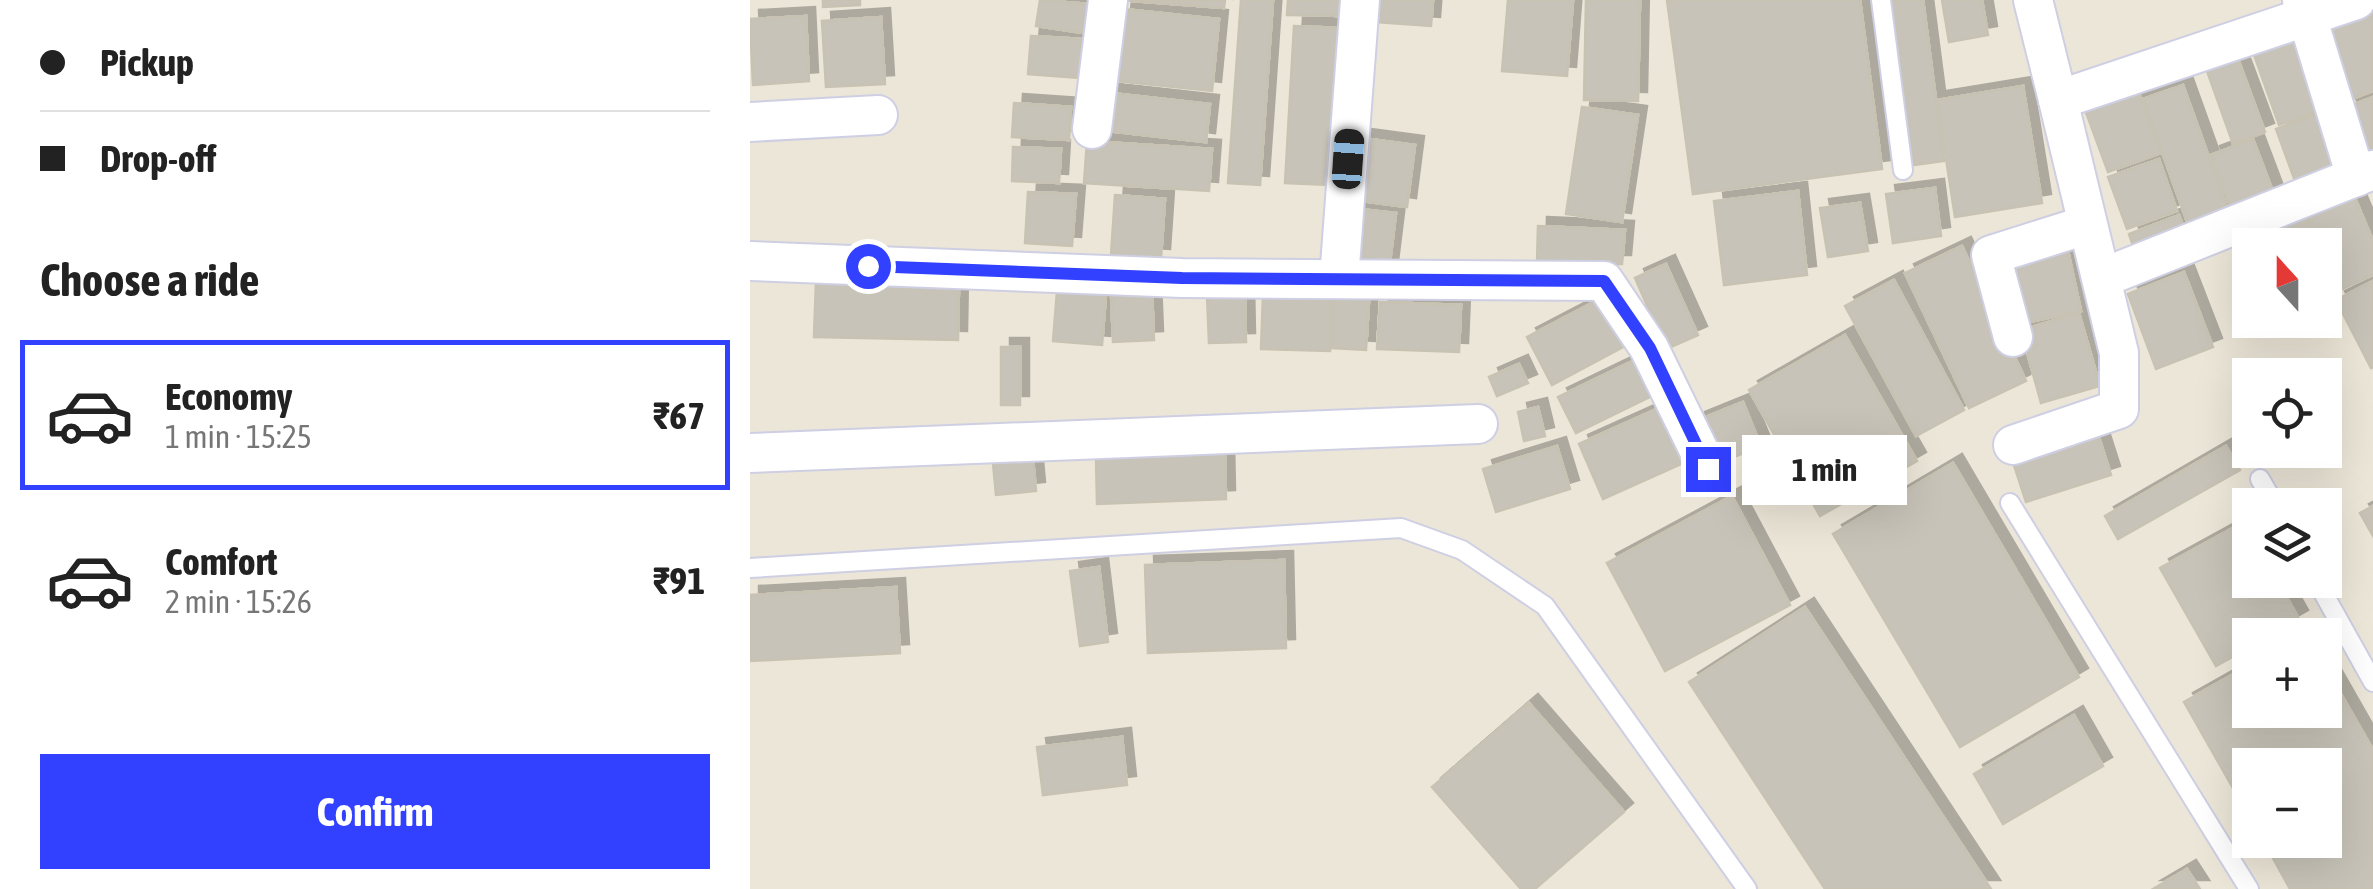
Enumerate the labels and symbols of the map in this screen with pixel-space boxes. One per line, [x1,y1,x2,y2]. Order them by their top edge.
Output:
car [1331,128,1365,190]
north arrow [2232,228,2342,338]
route start [846,244,891,289]
callout: 1 min [1743,434,1908,504]
route end [1686,447,1731,492]

